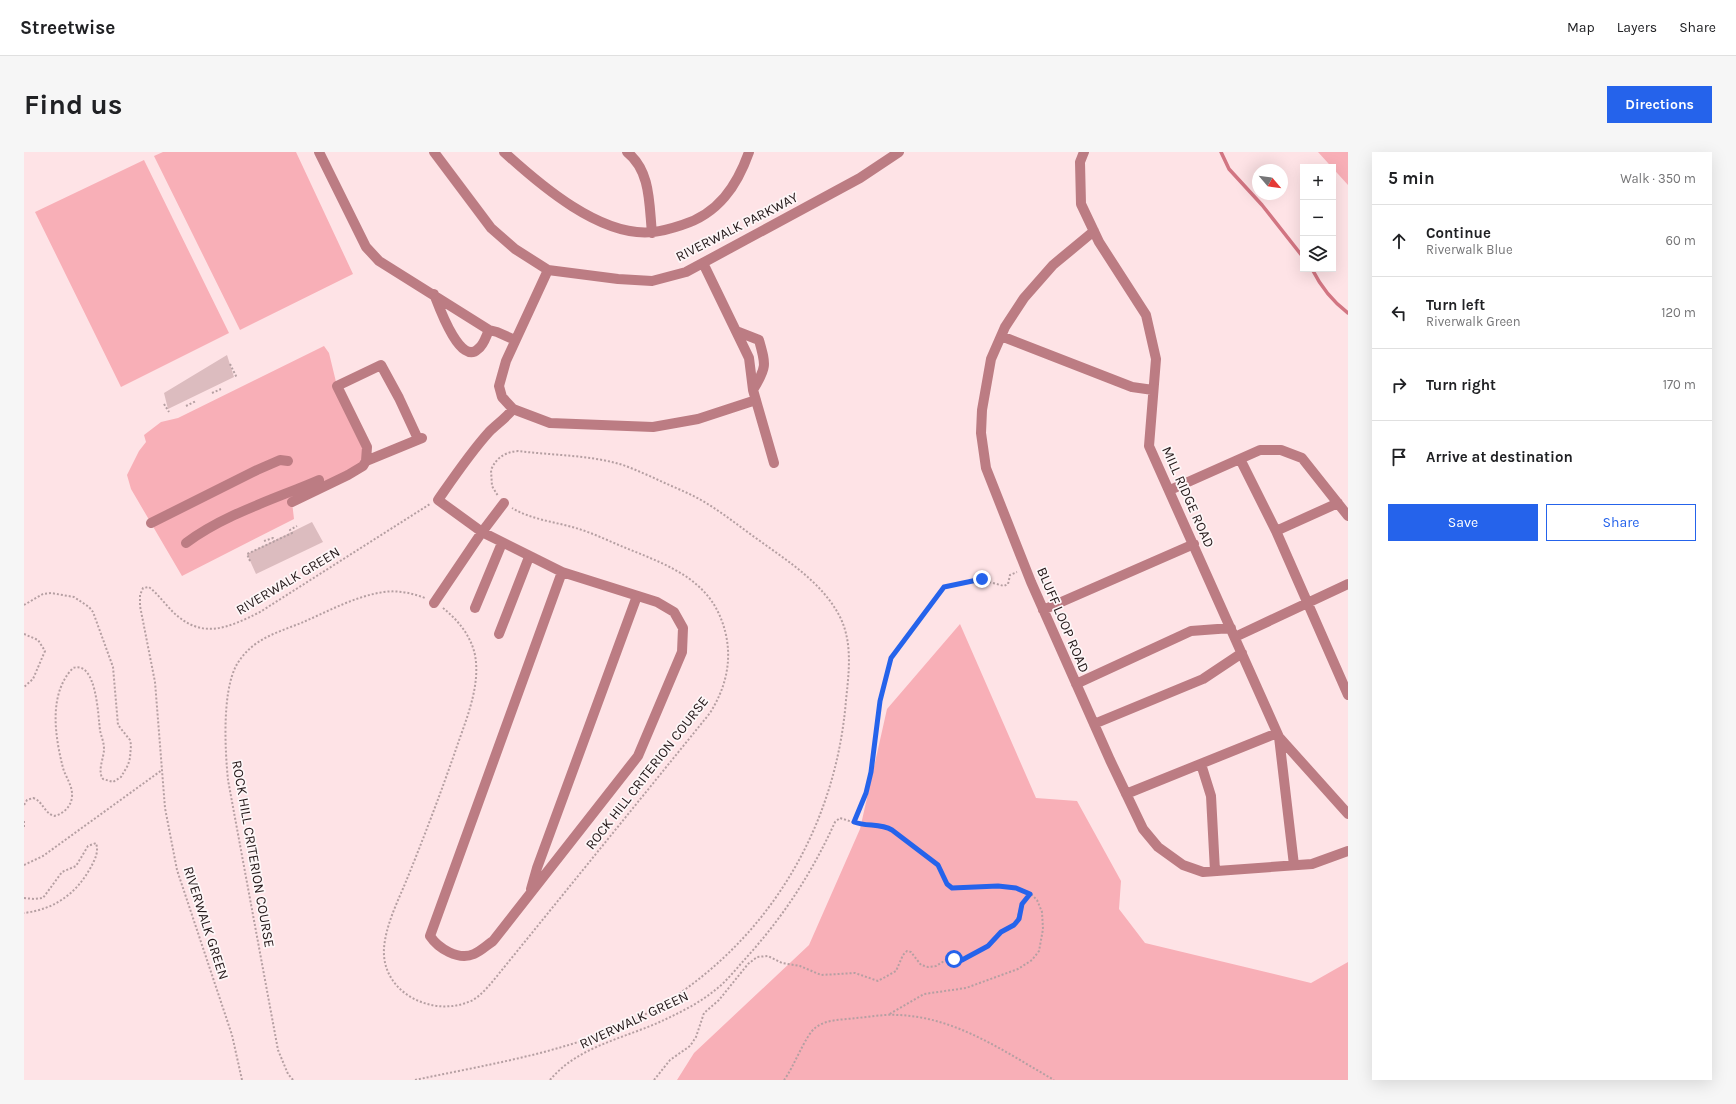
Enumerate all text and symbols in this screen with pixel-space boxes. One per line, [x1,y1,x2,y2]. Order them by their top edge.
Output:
text: Streetwise [20,17,115,39]
text: Map [1567,19,1595,36]
text: Layers [1617,19,1657,36]
text: Share [1679,19,1716,36]
button: Directions [1607,86,1712,123]
text: Find us [24,88,123,121]
north arrow [1252,164,1288,200]
map controls [1300,164,1336,272]
button: + [1300,164,1336,200]
text: 5 min [1388,168,1435,188]
text: Walk · 350 m [1620,171,1696,186]
street label: RIVERWALK PARKWAY [673,189,801,265]
button: − [1300,200,1336,236]
text: Continue [1426,224,1491,242]
icon: ahead [1388,230,1410,252]
text: 60 m [1666,233,1696,248]
button: layers [1300,236,1336,272]
text: Riverwalk Blue [1426,242,1513,257]
text: Turn left [1426,296,1485,314]
icon: left [1388,302,1410,324]
text: 120 m [1661,305,1696,320]
text: Riverwalk Green [1426,314,1521,329]
icon: right [1388,374,1410,396]
text: Turn right [1426,376,1496,394]
text: 170 m [1663,377,1696,392]
street label: MILL RIDGE ROAD [1158,444,1218,550]
icon: arrive [1388,446,1410,468]
text: Arrive at destination [1426,448,1573,466]
button: Save [1388,504,1538,541]
button: Share [1546,504,1696,541]
street label: RIVERWALK GREEN [233,543,343,619]
street label: BLUFF LOOP ROAD [1033,565,1093,675]
route end [973,570,991,588]
street label: ROCK HILL CRITERION COURSE [582,693,712,853]
street label: ROCK HILL CRITERION COURSE [228,759,278,949]
street label: RIVERWALK GREEN [180,864,232,982]
route start [945,950,963,968]
street label: RIVERWALK GREEN [577,987,691,1053]

